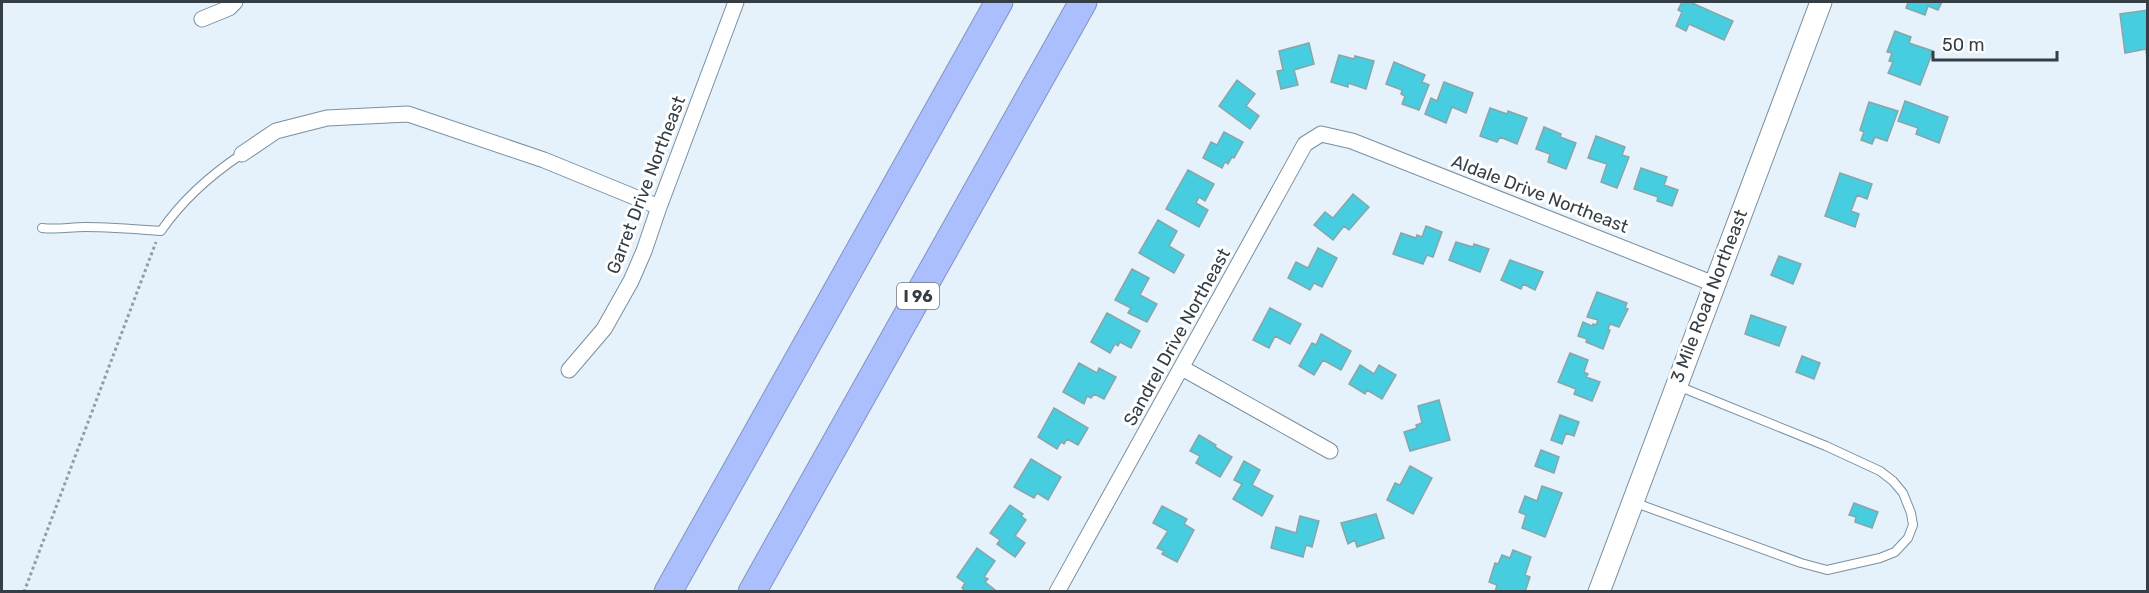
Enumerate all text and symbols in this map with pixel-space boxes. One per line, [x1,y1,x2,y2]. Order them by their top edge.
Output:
scale bar [1933,24,2058,62]
text: 50 m [1942,34,1985,56]
street label: Garret Drive Northeast [602,93,690,277]
street label: Aldale Drive Northeast [1448,150,1632,238]
street label: 3 Mile Road Northeast [1666,206,1752,386]
street label: Sandrel Drive Northeast [1119,244,1235,430]
road number: I 96 [897,283,939,309]

